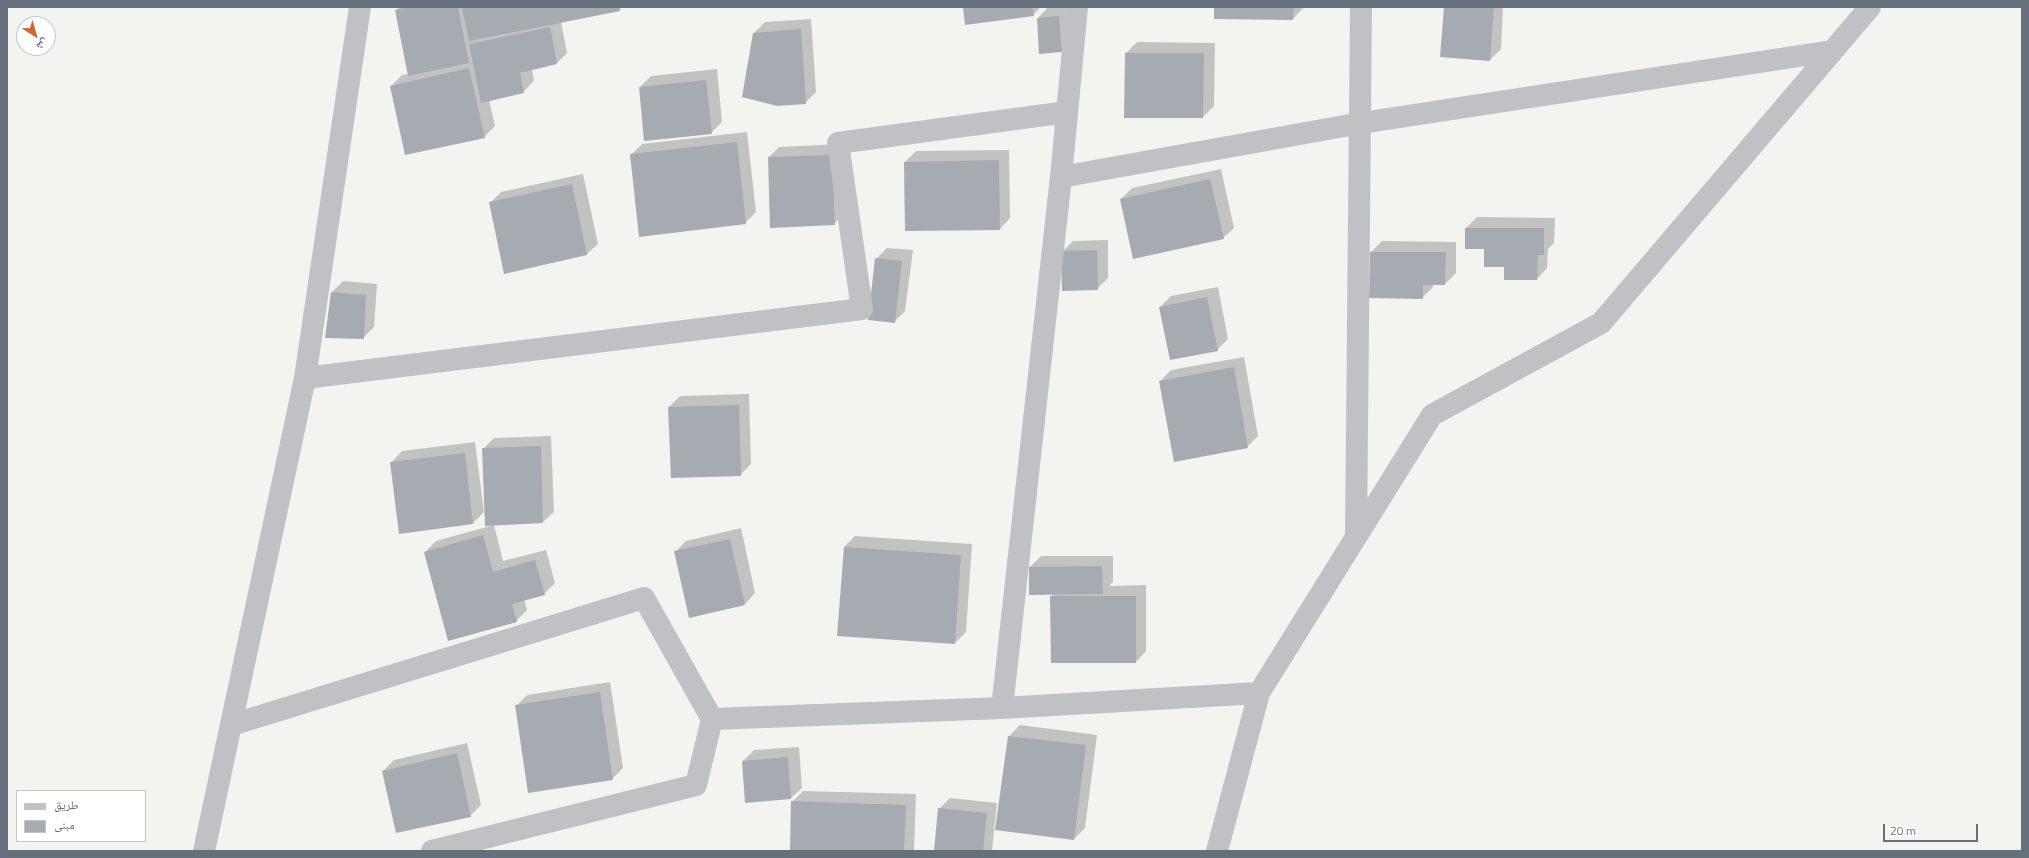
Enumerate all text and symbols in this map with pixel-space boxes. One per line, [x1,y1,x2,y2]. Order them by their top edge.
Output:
north arrow [16,16,56,56]
text: ش [33,35,52,55]
legend [16,790,146,842]
text: طريق [54,795,79,814]
text: مبنى [54,815,75,834]
scale bar [1885,816,1980,842]
text: 20 m [1890,821,1916,840]

